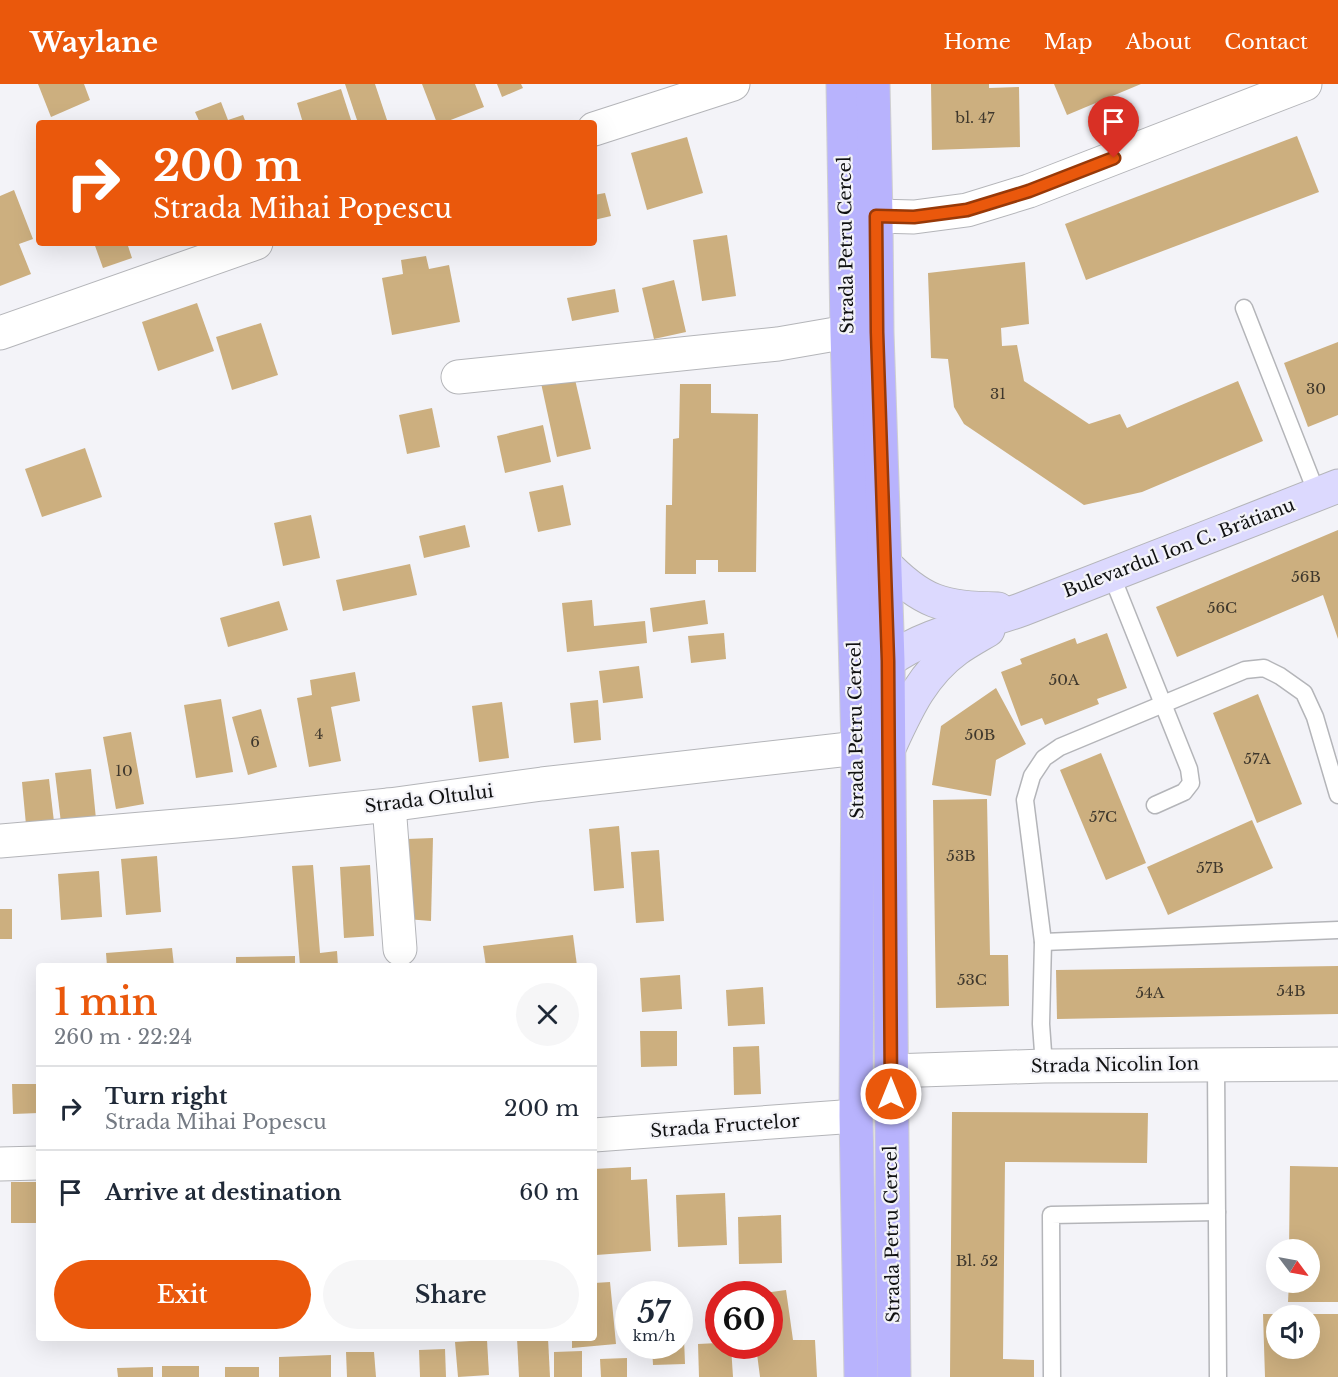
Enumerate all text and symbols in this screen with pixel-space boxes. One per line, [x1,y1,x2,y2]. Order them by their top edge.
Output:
text: Waylane [30,25,158,60]
text: Home [944,29,1011,55]
text: Map [1044,29,1092,55]
text: About [1125,29,1191,55]
text: Contact [1224,29,1308,55]
pin [1088,96,1139,158]
icon: arrive [1097,105,1130,138]
house number: bl. 47 [954,108,995,127]
text: 200 m [153,140,301,192]
icon: right [54,144,132,222]
street label: Strada Petru Cercel [833,156,859,334]
text: Strada Mihai Popescu [153,192,452,225]
house number: 30 [1306,379,1326,398]
house number: 31 [990,384,1006,403]
street label: Bulevardul Ion C. Brătianu [1060,494,1298,602]
house number: 56B [1291,567,1321,586]
house number: 56C [1207,598,1237,617]
street label: Strada Petru Cercel [843,641,869,819]
house number: 50A [1049,670,1080,689]
house number: 4 [315,724,323,743]
house number: 50B [965,725,995,744]
house number: 6 [250,732,260,751]
house number: 57A [1243,749,1271,768]
house number: 10 [115,761,133,780]
street label: Strada Oltului [363,780,495,818]
house number: 57C [1089,807,1117,826]
house number: 53B [946,846,976,865]
house number: 57B [1196,858,1224,877]
house number: 53C [957,970,987,989]
text: 1 min [54,980,158,1025]
house number: 54B [1277,981,1305,1000]
button: close [516,983,579,1046]
house number: 54A [1136,983,1165,1002]
text: 260 m · 22:24 [54,1025,192,1049]
street label: Strada Nicolin Ion [1031,1053,1199,1077]
position arrow [859,1062,923,1126]
text: Turn right [105,1083,227,1110]
icon: right [54,1092,87,1125]
text: 200 m [504,1095,579,1122]
text: Strada Mihai Popescu [105,1110,327,1134]
street label: Strada Fructelor [650,1110,801,1142]
street label: Strada Petru Cercel [879,1145,905,1323]
icon: arrive [54,1176,87,1209]
text: Arrive at destination [105,1179,342,1206]
text: 60 m [519,1179,579,1206]
north arrow [1266,1239,1320,1293]
map controls [1266,1239,1320,1359]
house number: Bl. 52 [956,1251,998,1270]
button: Exit [54,1260,311,1329]
button: Share [323,1260,579,1329]
speed limit sign: 60 [705,1281,783,1359]
text: 57 [637,1294,671,1331]
button: sound [1266,1305,1320,1359]
text: km/h [633,1326,675,1345]

